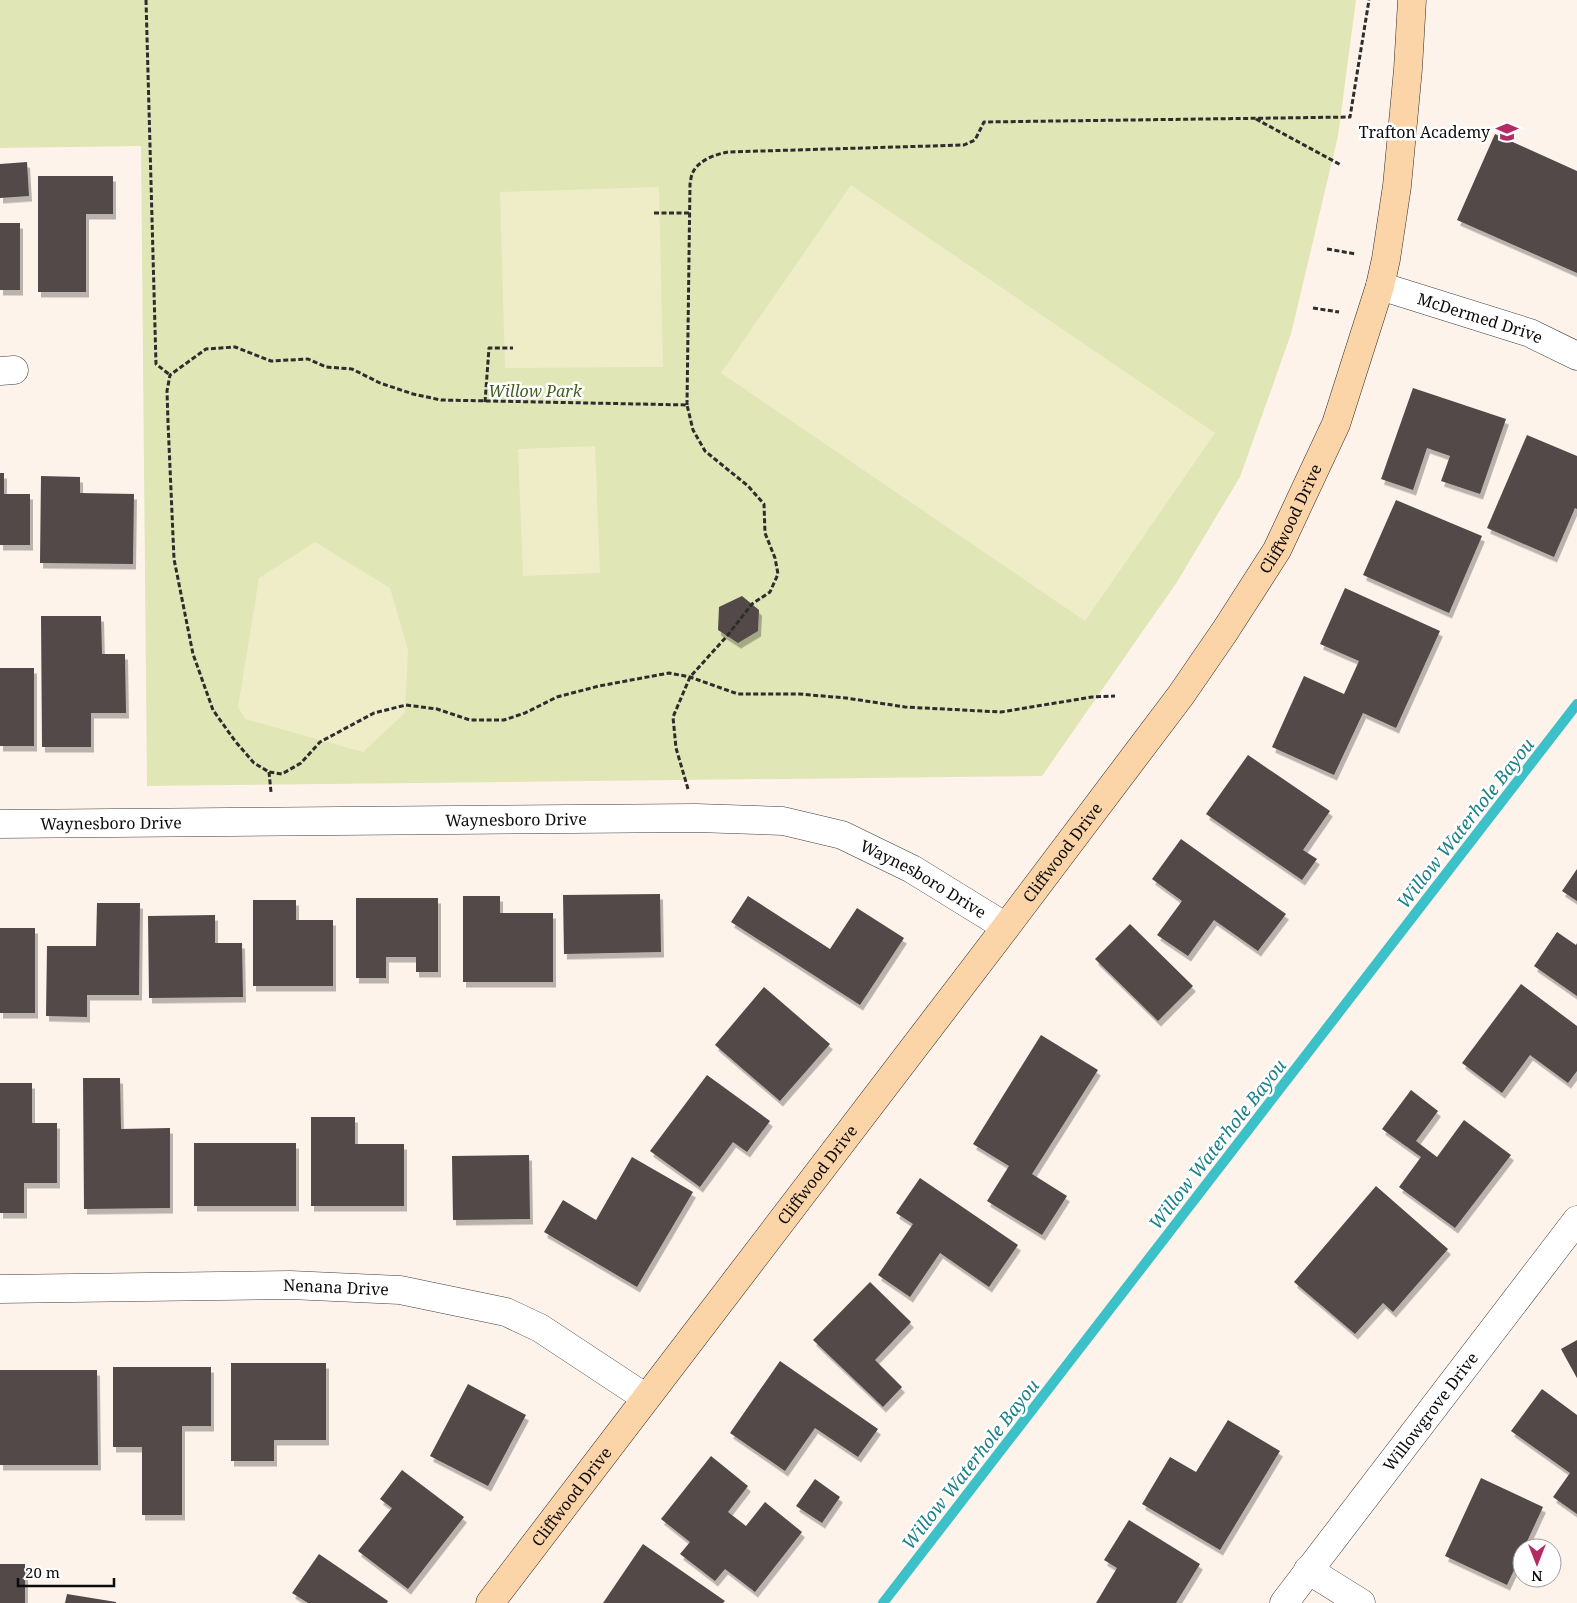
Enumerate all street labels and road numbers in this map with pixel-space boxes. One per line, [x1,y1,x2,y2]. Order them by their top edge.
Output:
street label: McDermed Drive [1415,287,1547,349]
street label: Cliffwood Drive [1254,460,1327,578]
street label: Cliffwood Drive [1018,798,1107,907]
street label: Waynesboro Drive [445,808,587,831]
street label: Waynesboro Drive [40,811,182,835]
street label: Waynesboro Drive [856,834,990,923]
street label: Cliffwood Drive [772,1120,862,1229]
street label: Nenana Drive [283,1274,389,1300]
street label: Willowgrove Drive [1378,1348,1483,1476]
street label: Cliffwood Drive [526,1442,616,1551]

